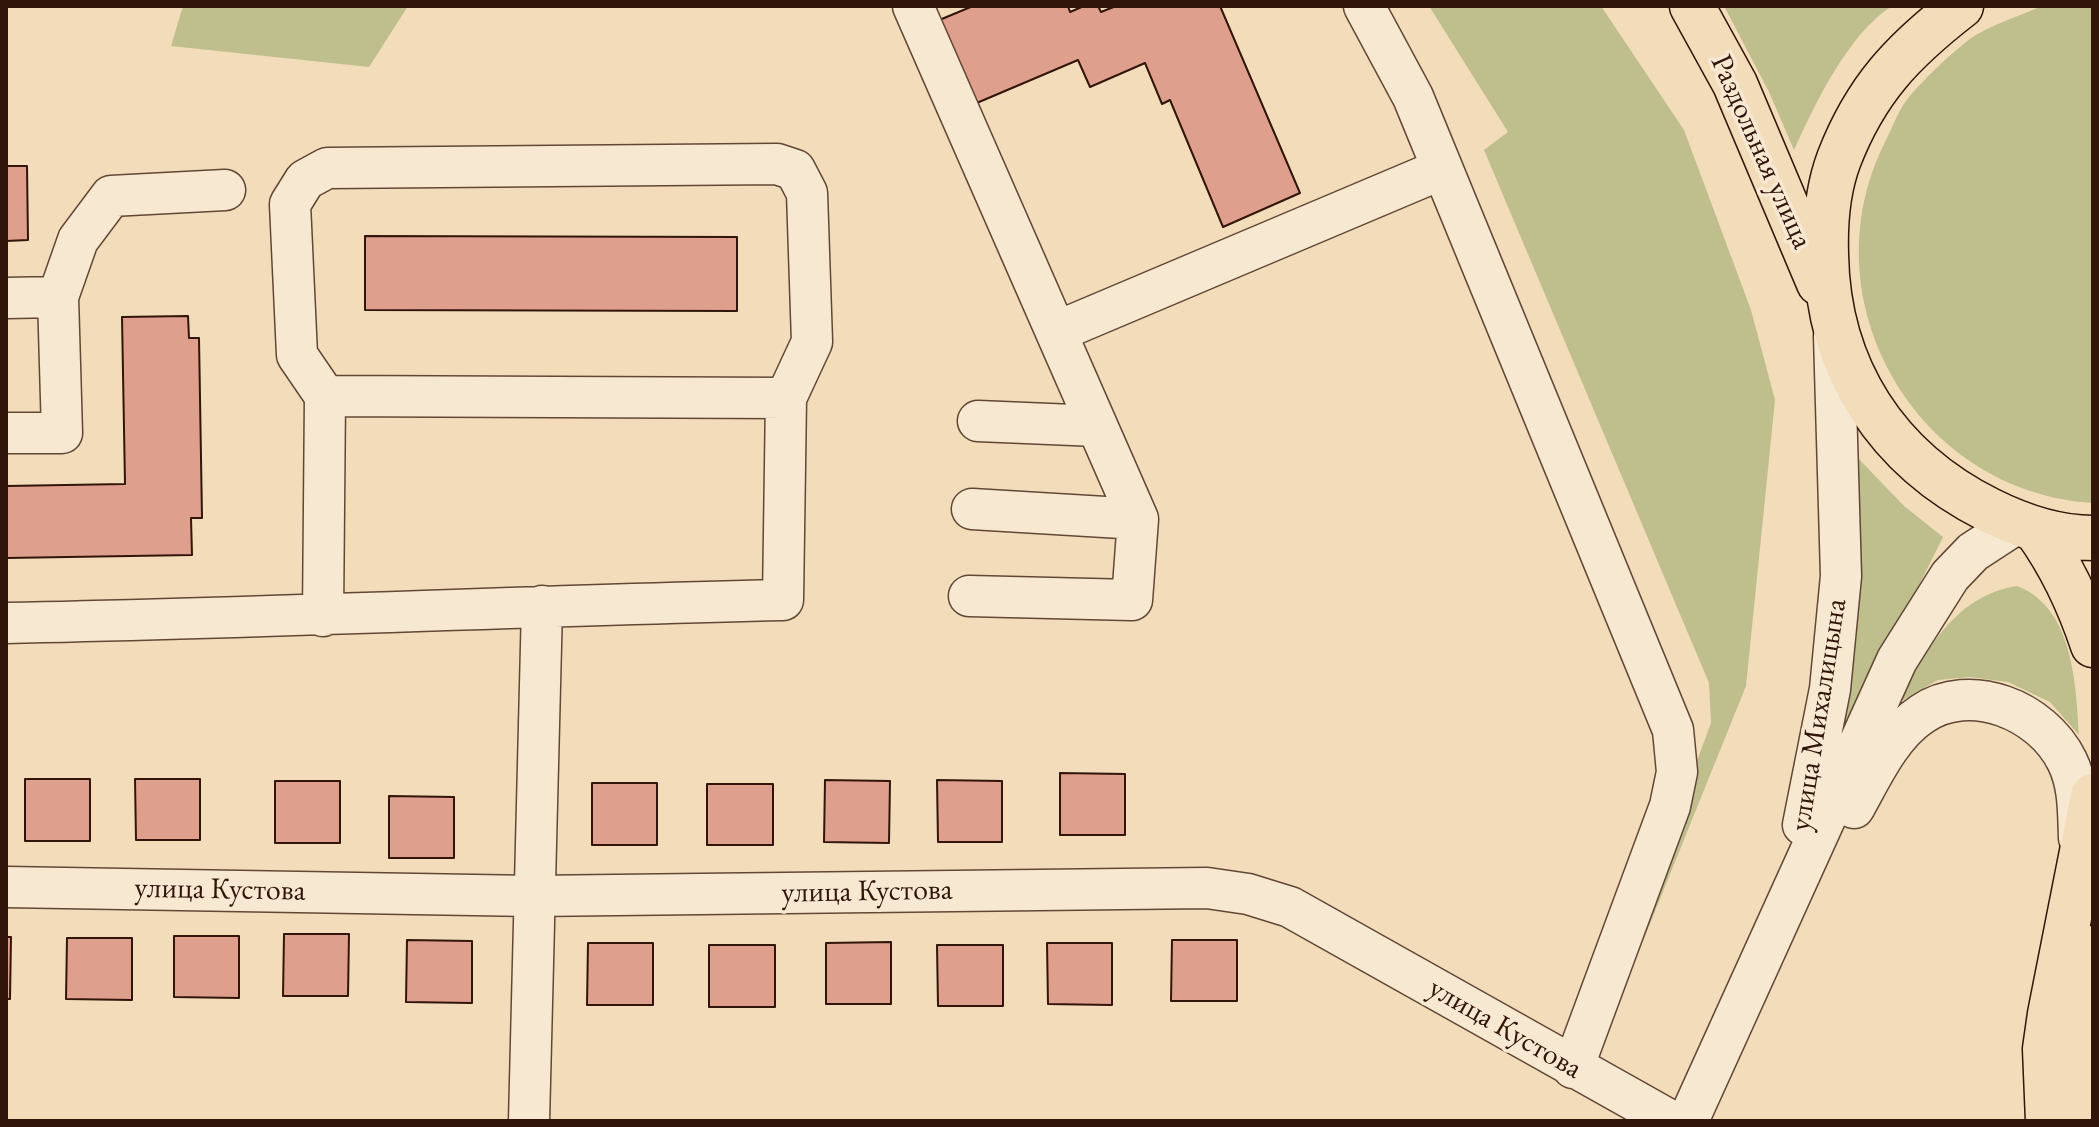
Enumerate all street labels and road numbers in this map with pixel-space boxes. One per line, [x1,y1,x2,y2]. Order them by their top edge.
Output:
street label: Раздольная улица [1702,49,1820,255]
street label: улица Михалицына [1783,596,1855,834]
street label: улица Кустова [134,871,306,909]
street label: улица Кустова [781,873,953,911]
street label: улица Кустова [1422,971,1588,1087]

